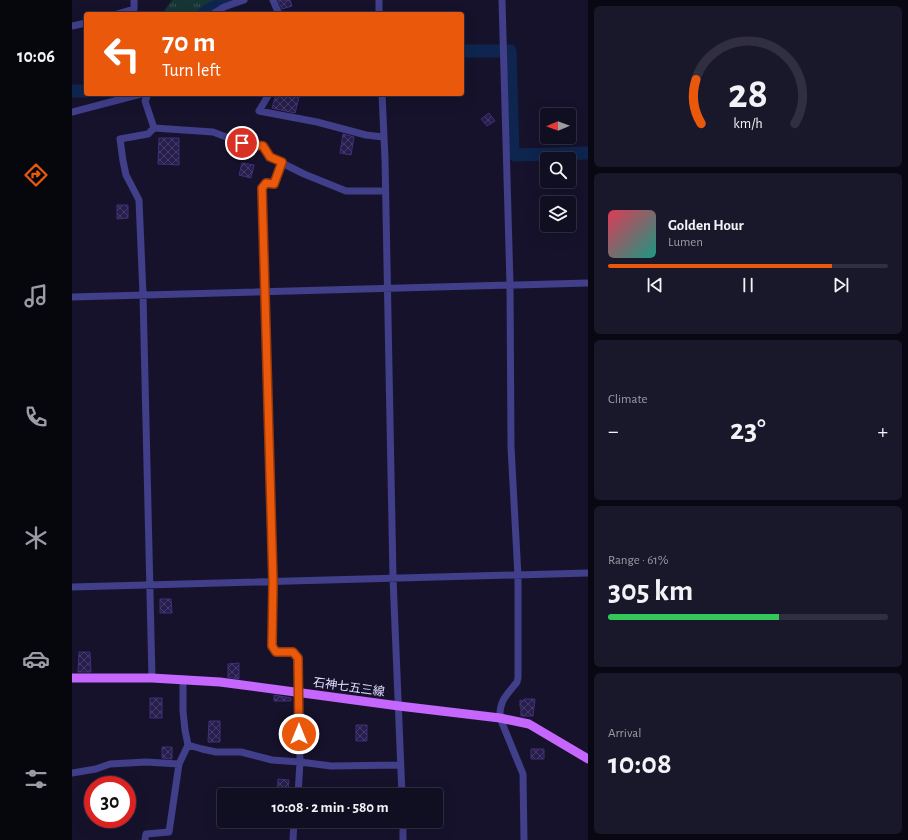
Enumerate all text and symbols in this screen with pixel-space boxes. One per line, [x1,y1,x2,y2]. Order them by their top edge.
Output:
icon: left [96,28,148,80]
text: 70 m [162,29,216,57]
text: 10:06 [17,48,55,66]
text: Turn left [162,62,221,80]
text: 28 [728,74,768,115]
north arrow [540,108,576,144]
map controls [540,108,576,232]
text: km/h [733,117,763,131]
pin [225,126,259,160]
icon: arrive [231,132,253,154]
button: search [540,152,576,188]
icon: directions [22,161,50,189]
button: layers [540,196,576,232]
text: Golden Hour [668,218,744,233]
text: Lumen [668,236,703,249]
icon: previous [644,274,666,296]
icon: pause [737,274,759,296]
icon: next [830,274,852,296]
icon: music [22,282,50,310]
text: Climate [608,393,647,406]
icon: phone [22,403,50,431]
text: 23° [730,415,766,445]
text: − [608,420,619,442]
text: + [877,420,888,442]
icon: climate [22,524,50,552]
text: Range · 61% [608,554,668,567]
text: 305 km [608,576,693,606]
icon: car [22,645,50,673]
street label: 石神七五三線 [313,675,386,698]
position arrow [278,713,320,755]
text: Arrival [608,727,641,740]
text: 10:08 [608,749,672,779]
icon: filters [22,765,50,793]
speed limit sign: 30 [84,776,136,828]
text: 10:08 · 2 min · 580 m [271,800,389,815]

